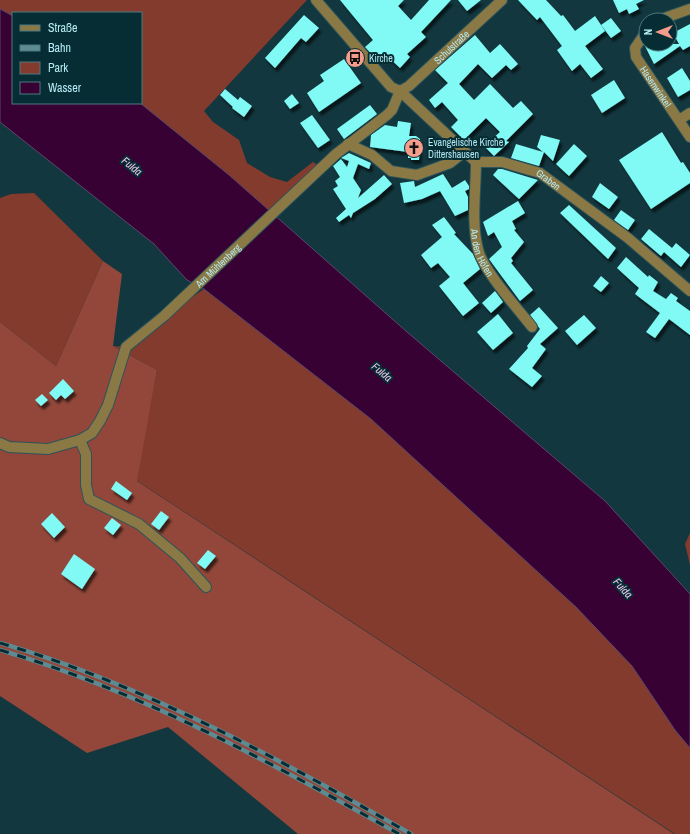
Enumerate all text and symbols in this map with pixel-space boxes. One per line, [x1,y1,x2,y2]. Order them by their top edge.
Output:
legend [12,12,142,104]
north arrow [638,12,678,52]
text: Straße [48,20,78,36]
street label: Schulstraße [431,27,472,66]
text: N [641,29,655,35]
text: Bahn [48,40,71,56]
bus stop icon: Kirche [344,47,366,69]
place label: Kirche [369,52,393,65]
text: Park [48,60,68,76]
street label: Hasenwinkel [637,63,675,110]
text: Wasser [48,80,82,96]
place label: Evangelische Kirche Dittershausen [428,136,504,161]
church icon: Evangelische Kirche Dittershausen [403,137,425,159]
water label: Fulda [119,153,145,179]
street label: Graben [534,166,563,193]
street label: An den Höfen [468,227,497,279]
street label: Am Mühlenberg [192,240,244,291]
water label: Fulda [369,359,395,385]
water label: Fulda [610,575,636,601]

